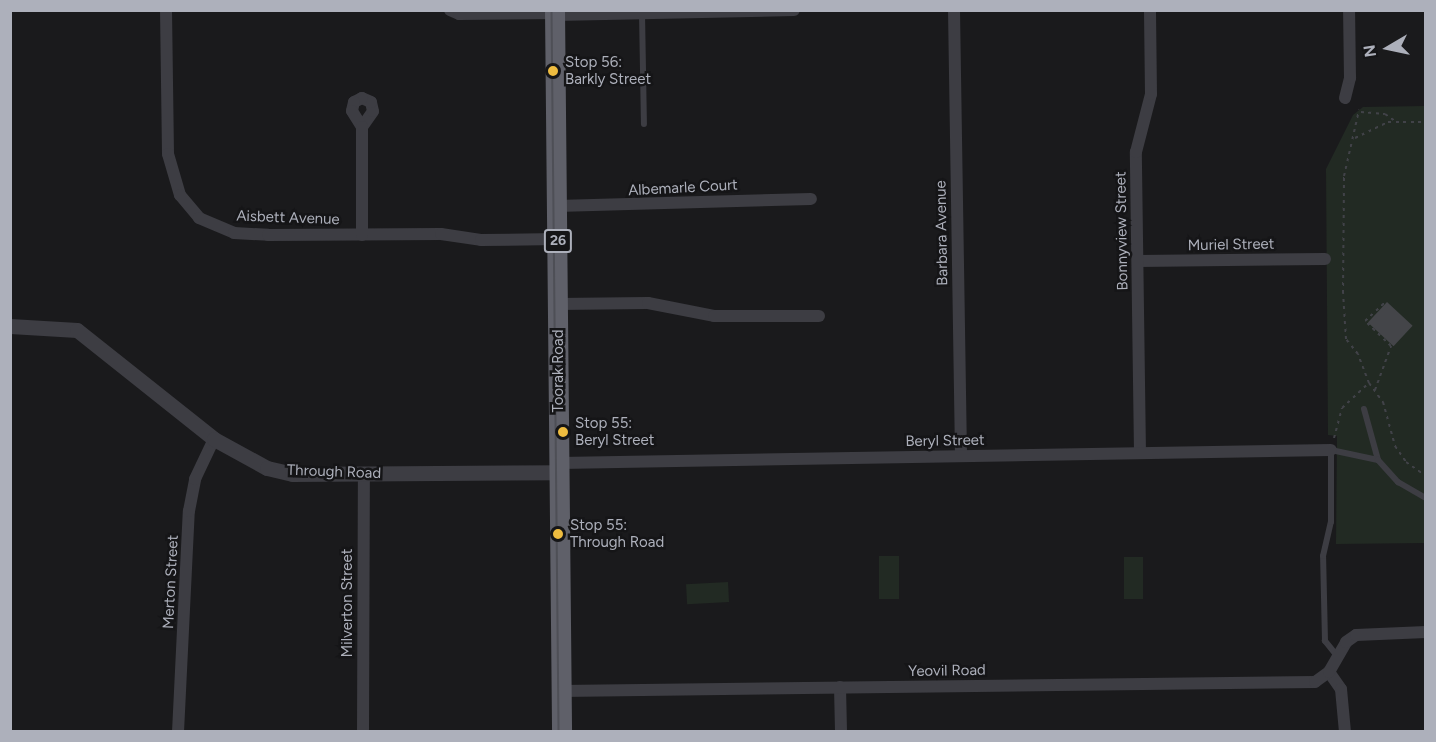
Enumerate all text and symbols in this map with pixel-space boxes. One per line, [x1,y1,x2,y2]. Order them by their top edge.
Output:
north arrow [1358,18,1418,78]
text: N [1359,43,1380,58]
place label: Stop 56: Barkly Street [565,53,651,88]
marker: Stop 56: Barkly Street [546,64,560,78]
street label: Bonnyview Street [1112,171,1132,291]
street label: Albemarle Court [628,176,738,200]
street label: Barbara Avenue [932,180,952,286]
street label: Aisbett Avenue [236,207,340,229]
road number: 26 [543,230,573,252]
street label: Muriel Street [1187,235,1275,255]
street label: Toorak Road [550,330,568,412]
place label: Stop 55: Beryl Street [575,414,654,449]
marker: Stop 55: Beryl Street [556,425,570,439]
street label: Beryl Street [905,431,985,451]
street label: Through Road [287,461,381,483]
place label: Stop 55: Through Road [570,516,664,551]
marker: Stop 55: Through Road [551,527,565,541]
street label: Merton Street [160,534,182,630]
street label: Milverton Street [339,549,357,657]
street label: Yeovil Road [908,661,986,681]

